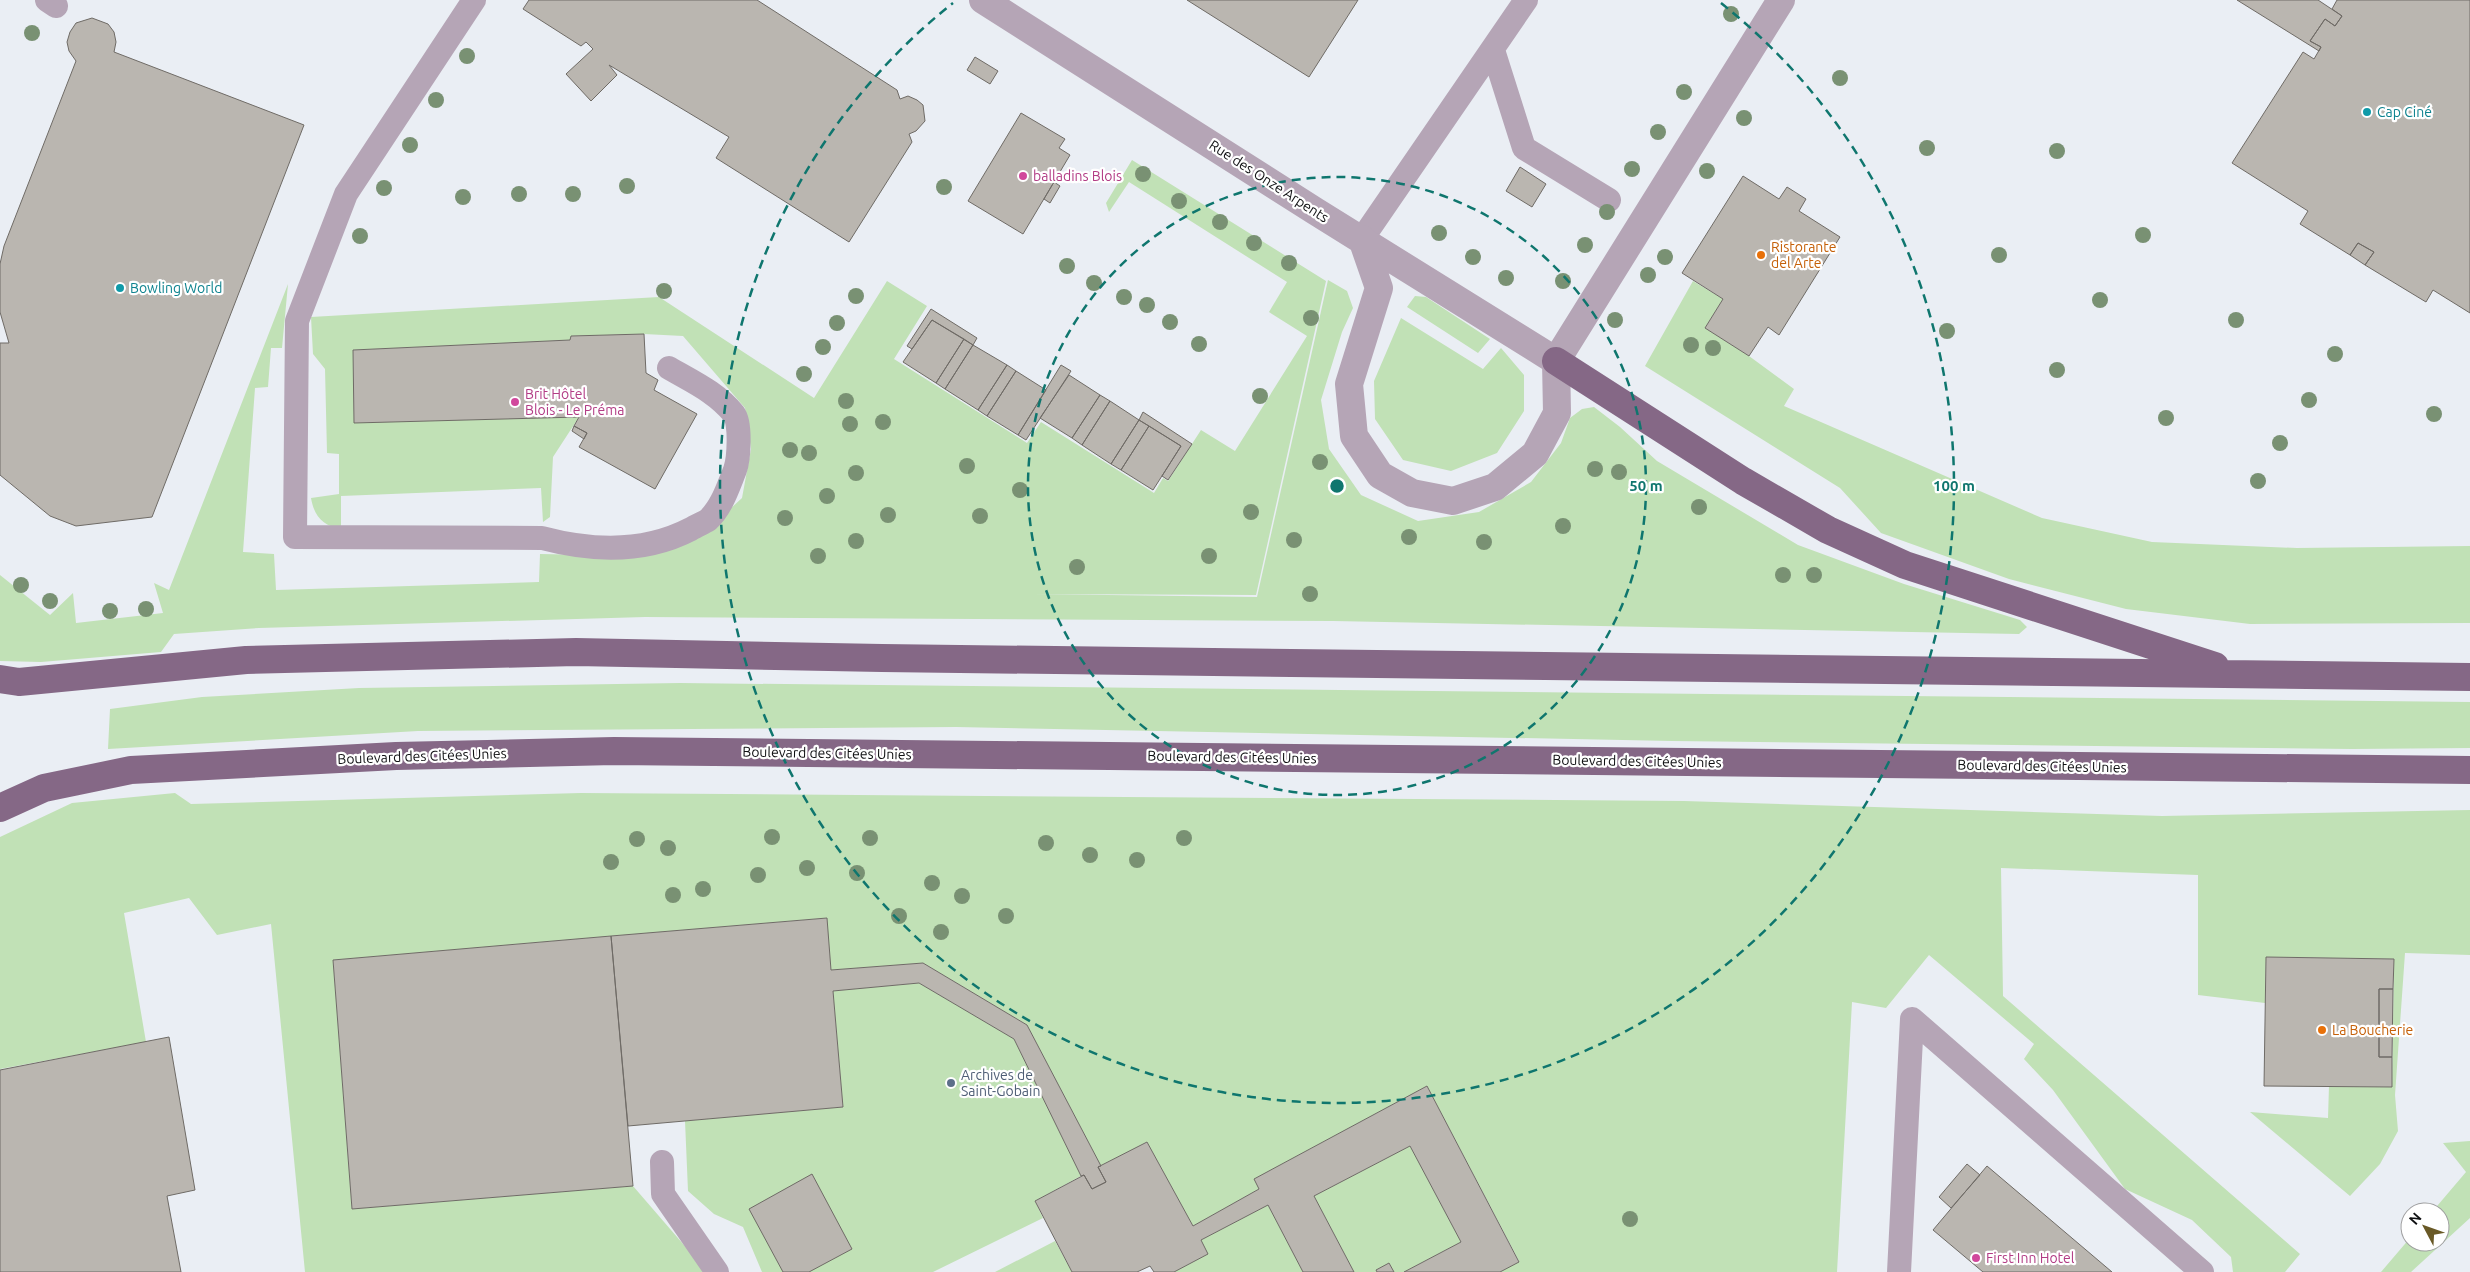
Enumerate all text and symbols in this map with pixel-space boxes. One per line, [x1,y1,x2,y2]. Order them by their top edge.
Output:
place label: Cap Ciné [2377,104,2432,120]
marker: Cap Ciné [2361,106,2373,118]
street label: Rue des Onze Arpents [1206,136,1332,226]
place label: balladins Blois [1033,168,1122,184]
marker: balladins Blois [1017,170,1029,182]
place label: Ristorante del Arte [1771,239,1837,271]
marker: Ristorante del Arte [1755,249,1767,261]
place label: Bowling World [130,280,222,296]
marker: Bowling World [114,282,126,294]
place label: Brit Hôtel Blois - Le Préma [525,386,624,418]
marker: Brit Hôtel Blois - Le Préma [509,396,521,408]
centre of rings [1328,477,1346,495]
text: 50 m [1629,477,1663,494]
text: 100 m [1933,477,1975,494]
street label: Boulevard des Citées Unies [742,744,912,762]
street label: Boulevard des Citées Unies [337,745,507,767]
street label: Boulevard des Citées Unies [1147,748,1317,766]
street label: Boulevard des Citées Unies [1552,752,1722,770]
street label: Boulevard des Citées Unies [1957,757,2127,775]
place label: La Boucherie [2332,1022,2413,1038]
marker: La Boucherie [2316,1024,2328,1036]
place label: Archives de Saint-Gobain [961,1067,1040,1099]
marker: Archives de Saint-Gobain [945,1077,957,1089]
north arrow [2400,1202,2450,1252]
text: N [2406,1209,2425,1228]
place label: First Inn Hotel [1986,1250,2075,1266]
marker: First Inn Hotel [1970,1252,1982,1264]

